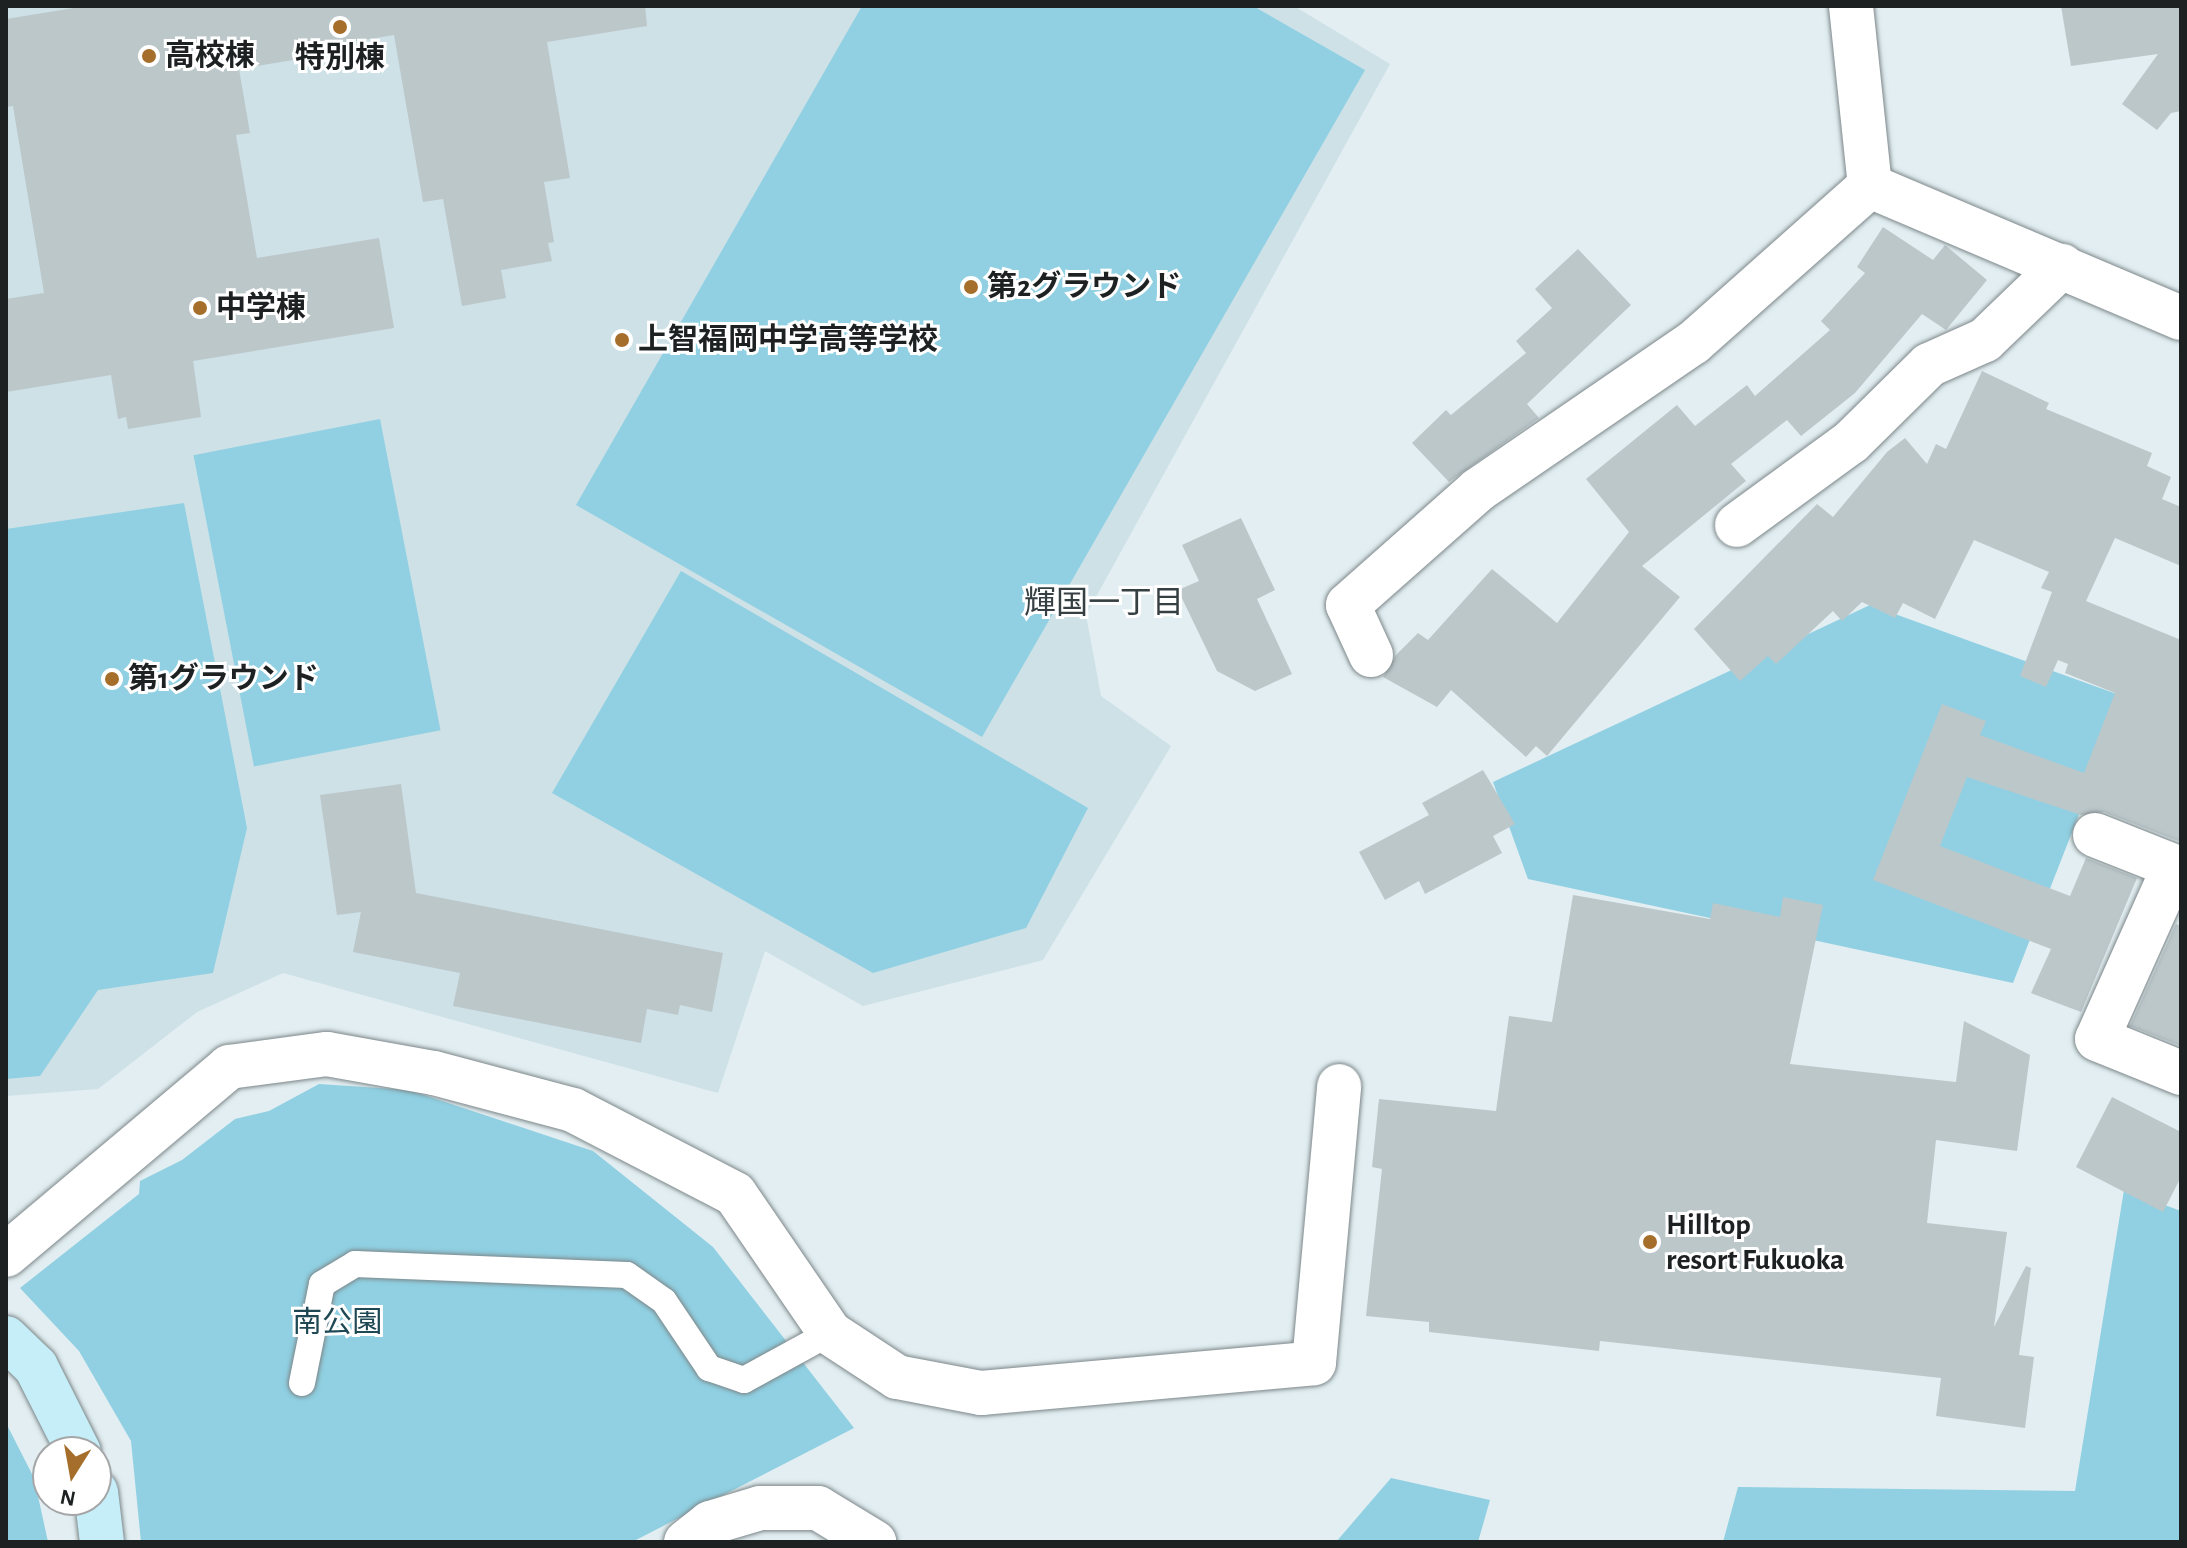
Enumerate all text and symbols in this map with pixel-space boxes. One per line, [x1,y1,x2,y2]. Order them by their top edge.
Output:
marker: 特別棟 [331,18,349,36]
place label: 高校棟 [165,38,255,74]
place label: 特別棟 [295,40,385,76]
marker: 高校棟 [140,47,158,65]
place label: 第2グラウンド [987,269,1181,305]
marker: 第2グラウンド [962,278,980,296]
place label: 中学棟 [216,290,306,326]
marker: 中学棟 [191,299,209,317]
place label: 上智福岡中学高等学校 [638,322,938,358]
marker: 上智福岡中学高等学校 [613,331,631,349]
district label: 輝国一丁目 [1024,584,1184,622]
place label: 第1グラウンド [128,661,319,697]
marker: 第1グラウンド [103,670,121,688]
place label: Hilltop resort Fukuoka [1666,1207,1844,1278]
marker: Hilltop resort Fukuoka [1641,1233,1659,1251]
park label: 南公園 [292,1305,382,1341]
north arrow [32,1436,112,1516]
text: N [58,1485,77,1510]

